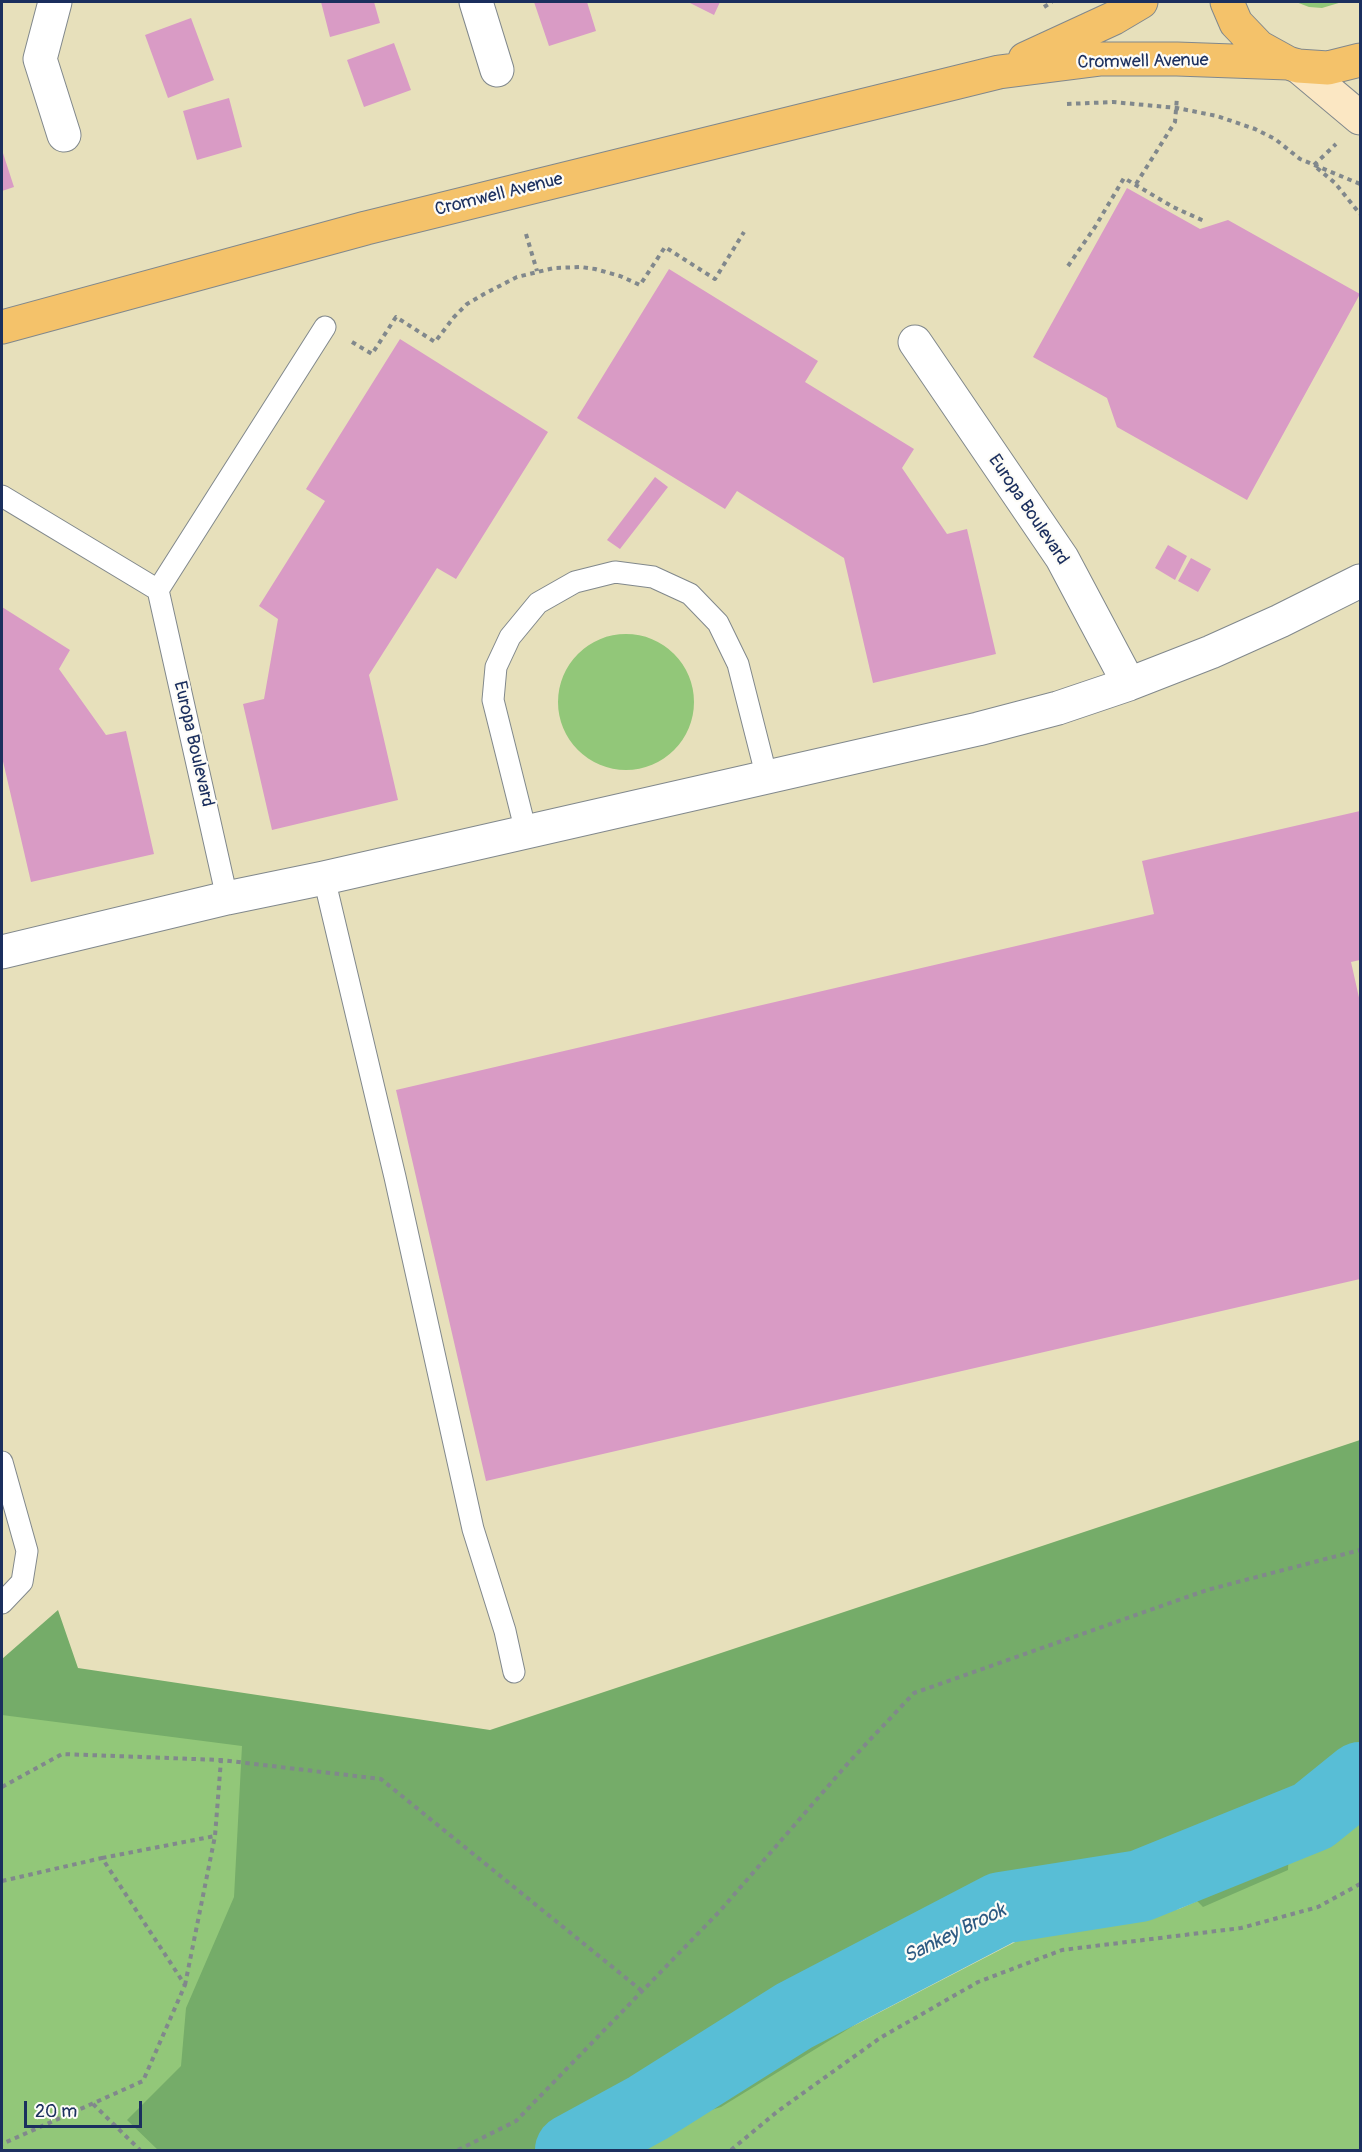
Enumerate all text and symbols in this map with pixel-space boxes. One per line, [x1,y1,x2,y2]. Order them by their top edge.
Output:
street label: Cromwell Avenue [1077,50,1209,74]
street label: Cromwell Avenue [433,169,565,221]
street label: Europa Boulevard [983,451,1073,569]
street label: Europa Boulevard [168,679,218,809]
water label: Sankey Brook [900,1899,1010,1969]
scale bar [27,2089,146,2127]
text: 20 m [35,2100,77,2123]

